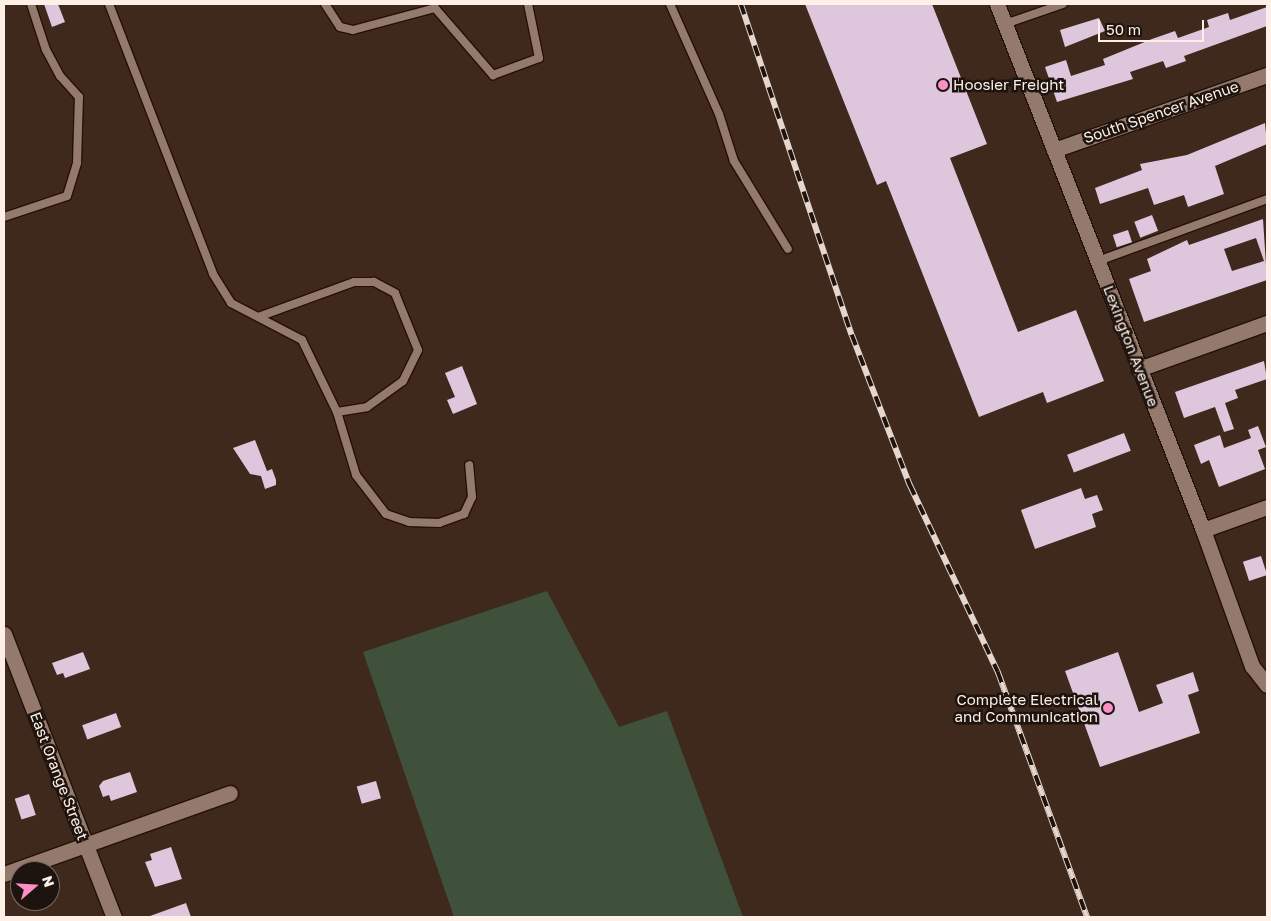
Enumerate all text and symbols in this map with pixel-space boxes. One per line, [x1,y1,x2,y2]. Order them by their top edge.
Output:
scale bar [1101,10,1207,42]
text: 50 m [1106,20,1141,38]
place label: Hoosier Freight [953,76,1064,94]
street label: South Spencer Avenue [1081,77,1241,147]
marker: Hoosier Freight [937,79,949,91]
street label: Lexington Avenue [1100,283,1162,409]
place label: Complete Electrical and Communication [955,690,1098,725]
marker: Complete Electrical and Communication [1102,702,1114,714]
street label: East Orange Street [26,709,92,843]
north arrow [10,861,60,911]
text: N [39,873,58,889]

